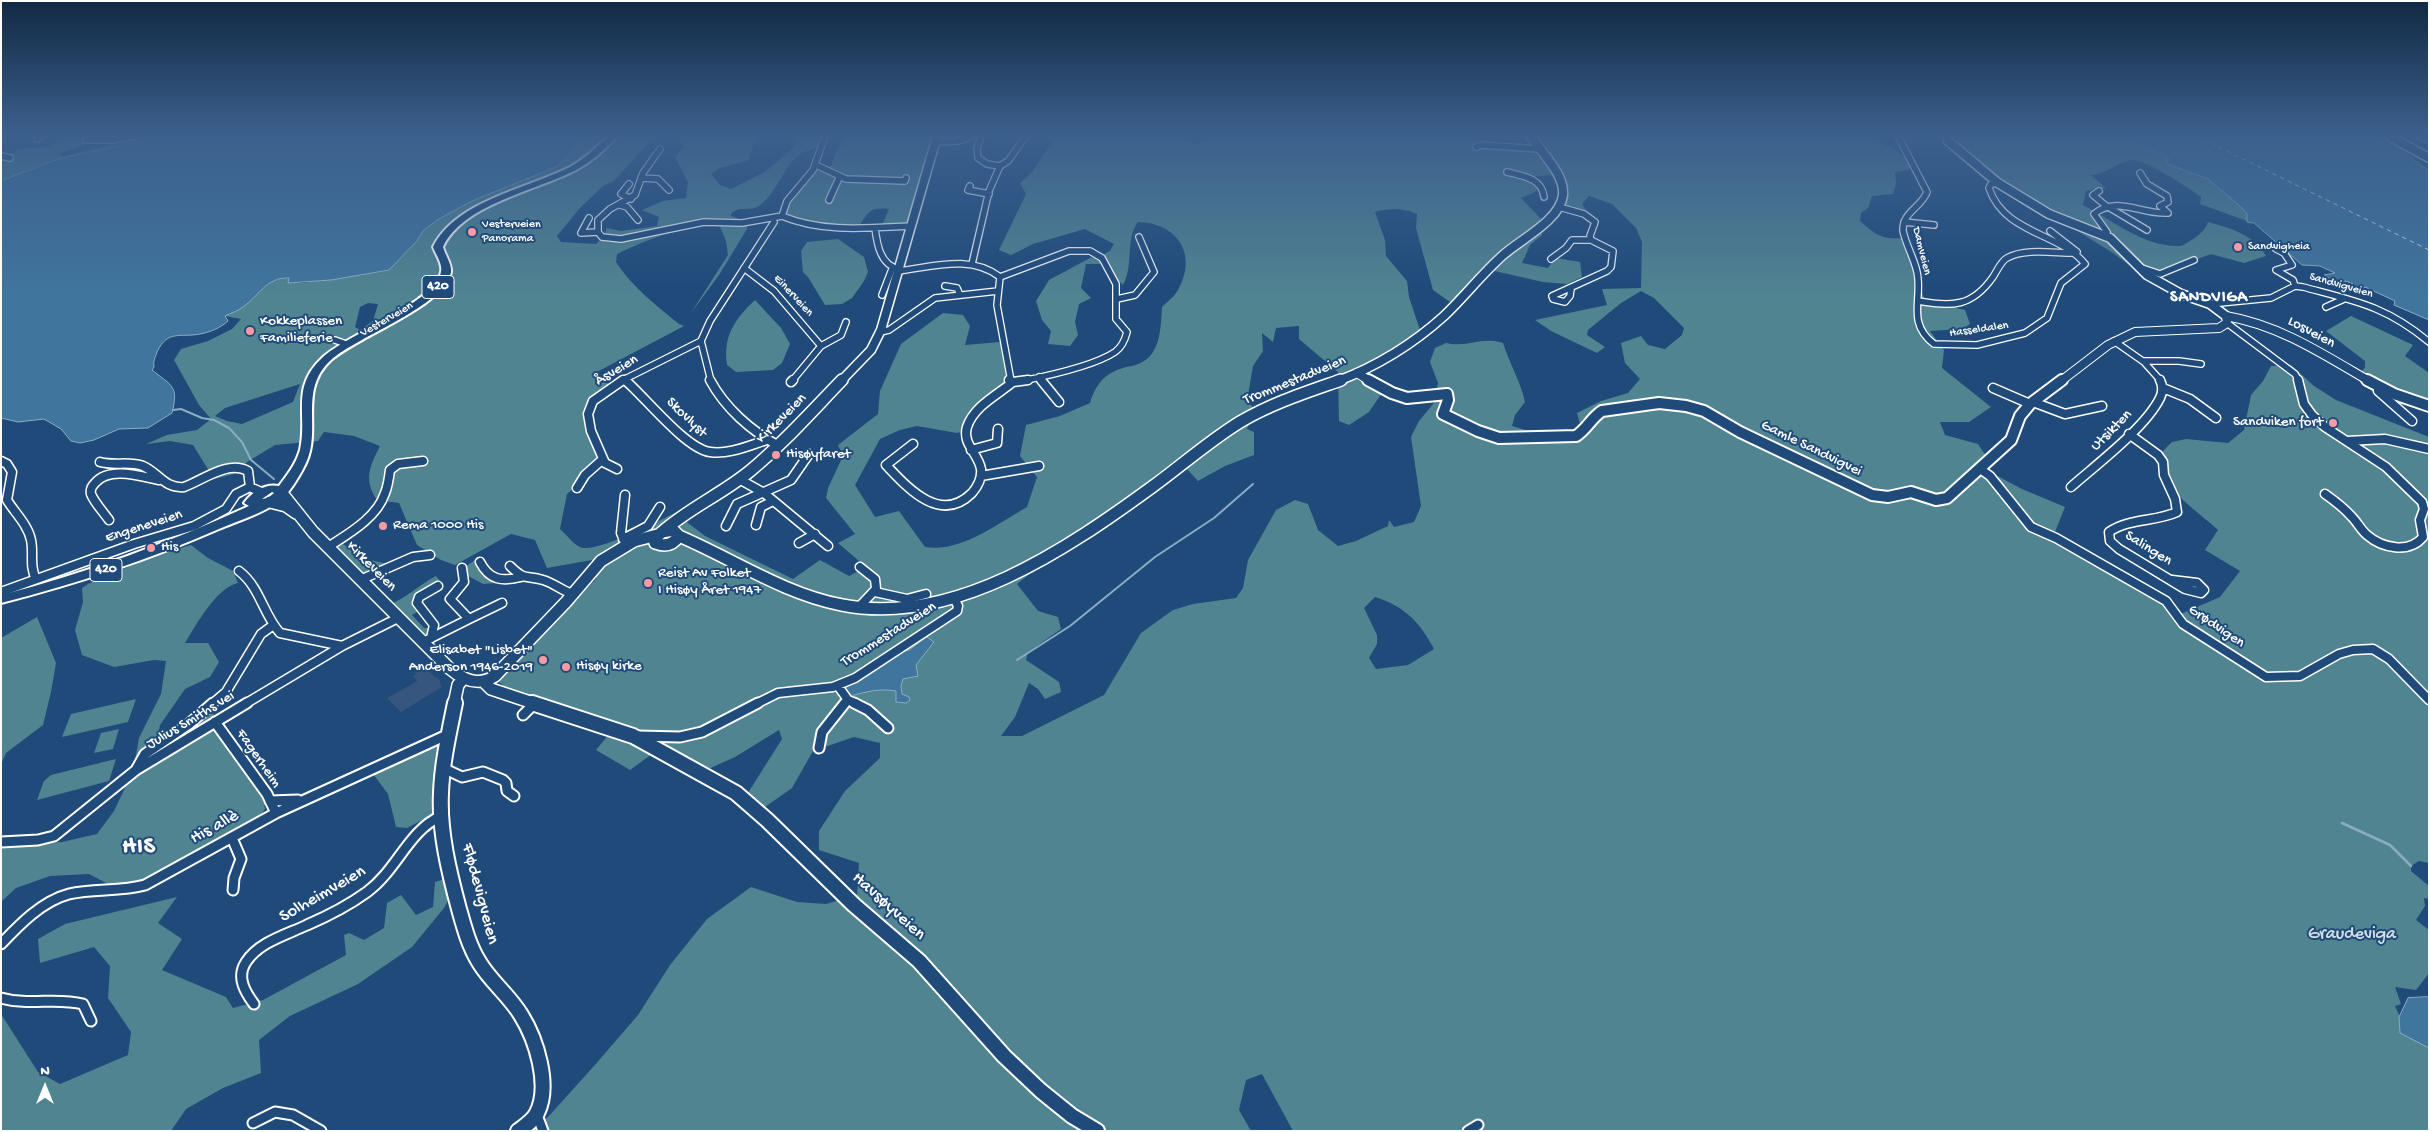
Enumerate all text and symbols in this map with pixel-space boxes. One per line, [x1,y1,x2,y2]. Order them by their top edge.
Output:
place label: Vesterveien Panorama [482,218,541,246]
street label: Damveien [1908,225,1934,277]
marker: Vesterveien Panorama [466,226,478,238]
place label: Sandvigheia [2248,240,2310,254]
marker: Sandvigheia [2232,241,2244,253]
street label: Sandvigveien [2307,270,2375,302]
street label: Einerveien [770,272,816,320]
road number: 420 [422,276,454,298]
district label: SANDVIGA [2169,289,2249,309]
street label: Vesterveien [358,299,416,341]
place label: Kokkeplassen Familieferie [260,313,342,348]
street label: Losveien [2284,313,2338,353]
street label: Hasseldalen [1949,319,2009,341]
marker: Kokkeplassen Familieferie [244,325,256,337]
street label: Åsveien [592,351,642,391]
street label: Trommestadveien [1241,352,1349,410]
street label: Kirkeveien [753,390,811,448]
street label: Skovlyst [662,394,710,442]
street label: Utsikten [2088,407,2136,455]
place label: Sandviken fort [2233,414,2323,432]
street label: Gamle Sandvigvei [1758,417,1864,481]
marker: Sandviken fort [2327,417,2339,429]
place label: Hisøyfaret [786,446,851,464]
marker: Hisøyfaret [770,449,782,461]
street label: Engeneveien [103,506,185,548]
place label: Rema 1000 His [393,517,484,535]
marker: Rema 1000 His [377,520,389,532]
street label: Salingen [2121,527,2175,571]
street label: Kirkeveien [342,538,400,596]
place label: His [161,539,178,557]
marker: His [145,542,157,554]
road number: 420 [90,558,122,582]
place label: Reist Av Folket I Hisøy Året 1947 [658,565,761,600]
marker: Reist Av Folket I Hisøy Året 1947 [642,577,654,589]
street label: Trommestadveien [838,598,940,672]
street label: Grødvigen [2184,601,2248,653]
place label: Elisabet "Lisbet" Anderson 1946-2019 [409,642,533,677]
marker: Elisabet "Lisbet" Anderson 1946-2019 [537,654,549,666]
place label: Hisøy kirke [576,658,642,676]
marker: Hisøy kirke [560,661,572,673]
street label: Julius Smiths vei [144,688,238,754]
street label: Fagerheim [231,726,285,792]
street label: His allè [187,806,243,850]
district label: HIS [122,834,156,862]
street label: Flødevigveien [455,841,503,947]
street label: Solheimveien [276,862,370,928]
street label: Havsøyveien [847,868,929,946]
park label: Graudeviga [2308,924,2396,946]
north arrow [20,1062,70,1112]
text: N [40,1063,50,1080]

